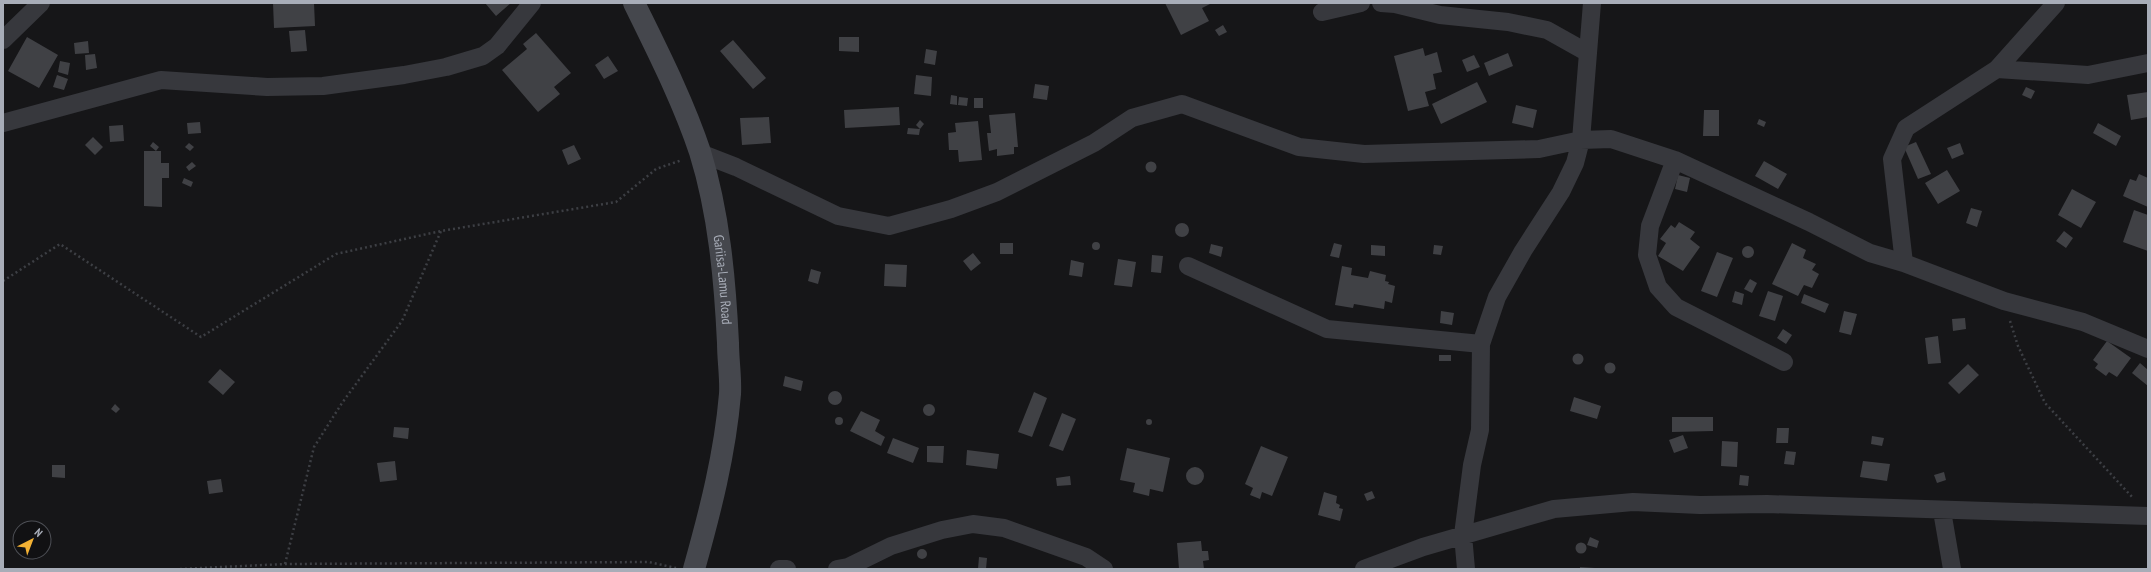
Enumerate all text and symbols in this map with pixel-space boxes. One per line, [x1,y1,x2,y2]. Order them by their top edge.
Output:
street label: Gariisa-Lamu Road [709,233,736,325]
north arrow [12,520,52,560]
text: N [32,525,46,540]

